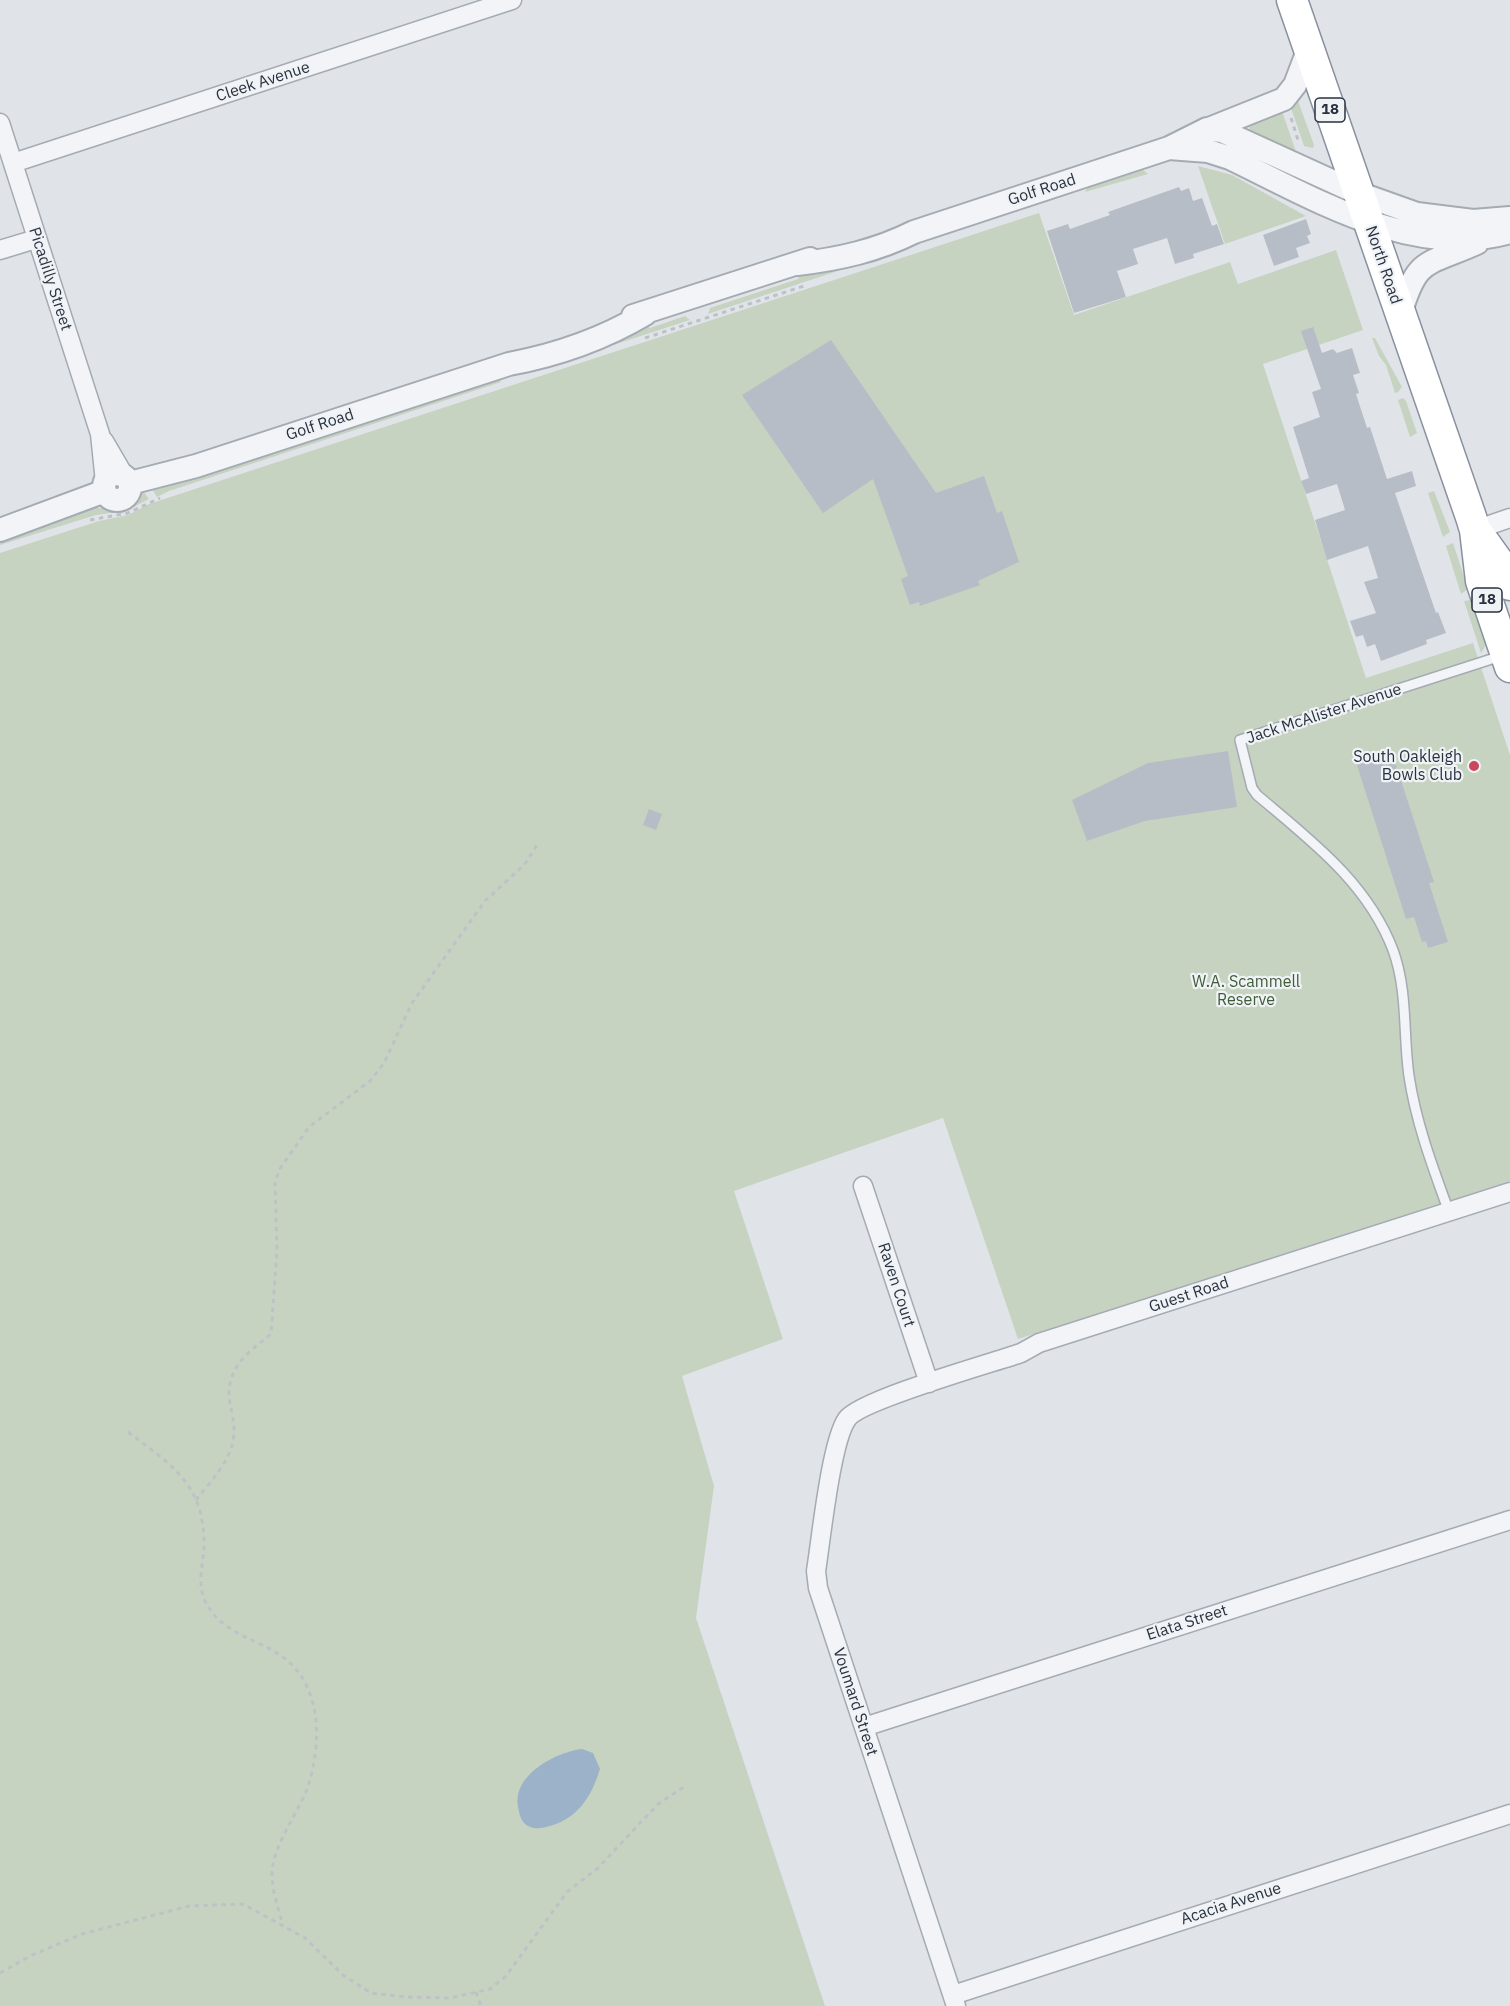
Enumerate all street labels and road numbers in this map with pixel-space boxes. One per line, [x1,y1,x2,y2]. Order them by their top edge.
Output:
street label: Cleek Avenue [214,58,312,106]
road number: 18 [1315,98,1345,122]
street label: Golf Road [1006,170,1078,210]
street label: North Road [1361,223,1405,307]
street label: Picadilly Street [24,225,76,333]
street label: Golf Road [284,405,356,445]
road number: 18 [1472,588,1502,612]
street label: Jack McAlister Avenue [1244,680,1404,748]
street label: Raven Court [873,1240,919,1330]
street label: Guest Road [1147,1273,1231,1317]
street label: Elata Street [1144,1601,1230,1645]
street label: Voumard Street [828,1646,882,1758]
street label: Acacia Avenue [1178,1879,1284,1929]

